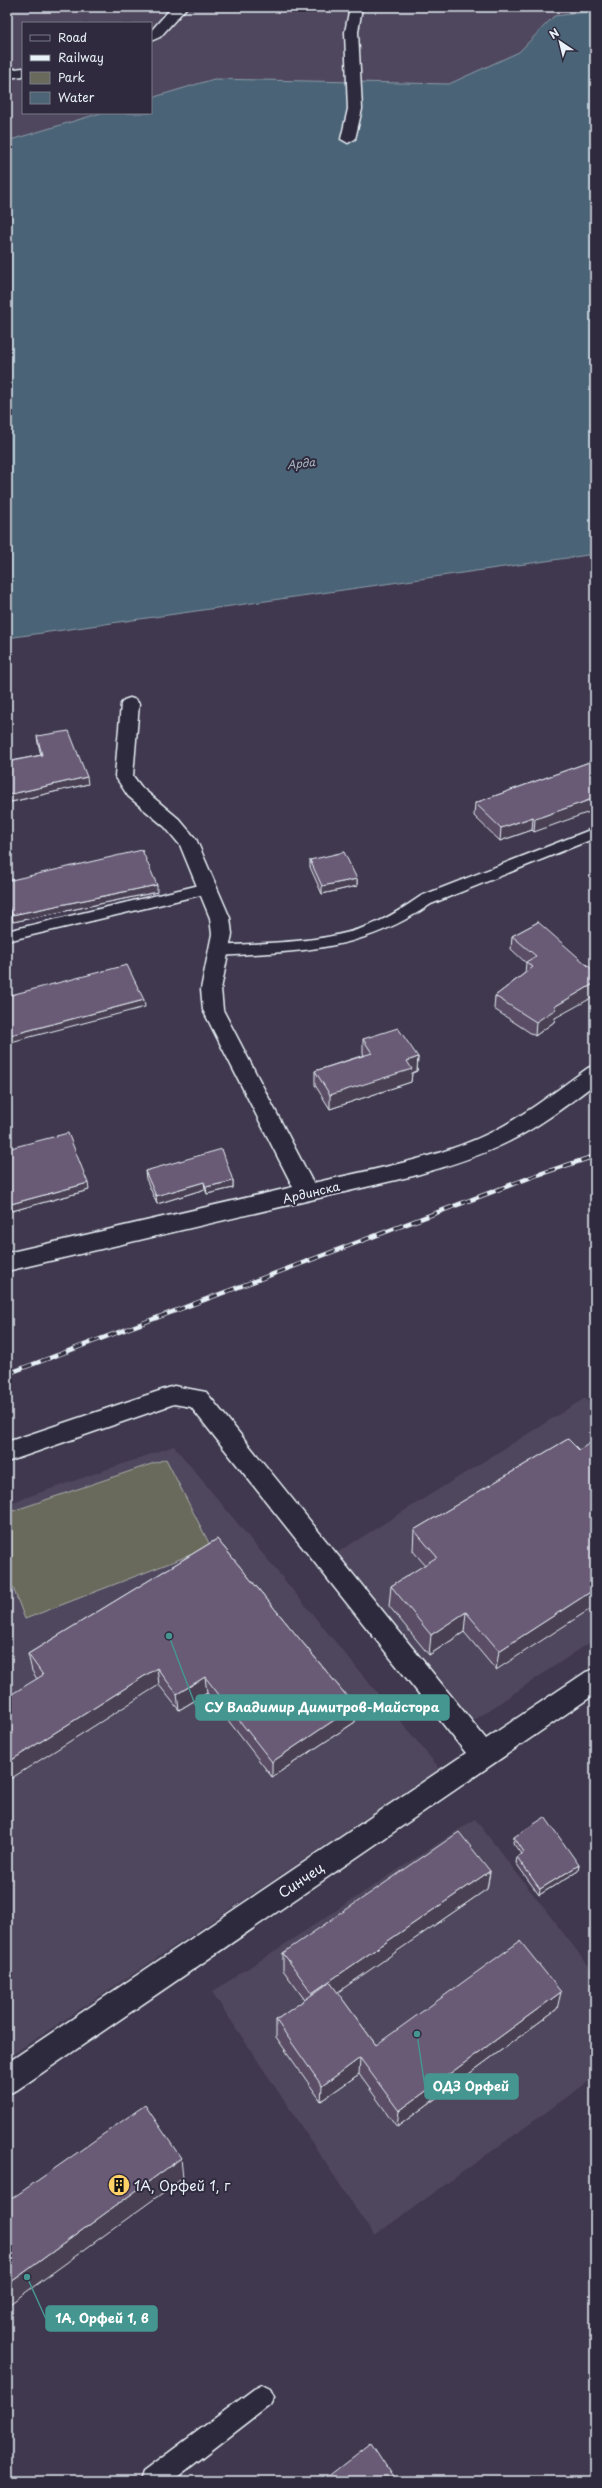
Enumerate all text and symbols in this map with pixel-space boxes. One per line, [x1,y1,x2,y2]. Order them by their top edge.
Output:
legend [22,22,152,114]
north arrow [540,22,580,62]
text: N [546,24,563,43]
text: Road [58,28,87,46]
text: Railway [58,48,104,66]
text: Park [58,68,85,86]
text: Water [58,88,95,106]
water label: Арда [286,453,317,473]
street label: Ардинска [281,1177,342,1207]
callout: СУ Владимир Димитров-Майстора [196,1695,449,1720]
text: СУ Владимир Димитров-Майстора [204,1697,440,1716]
street label: Синчец [274,1857,328,1903]
callout: ОДЗ Орфей [425,2074,518,2099]
text: ОДЗ Орфей [433,2076,509,2095]
building icon: 1А, Орфей 1, г [106,2172,132,2198]
place label: 1А, Орфей 1, г [134,2175,231,2196]
callout: 1А, Орфей 1, в [46,2306,157,2331]
text: 1А, Орфей 1, в [55,2308,149,2327]

